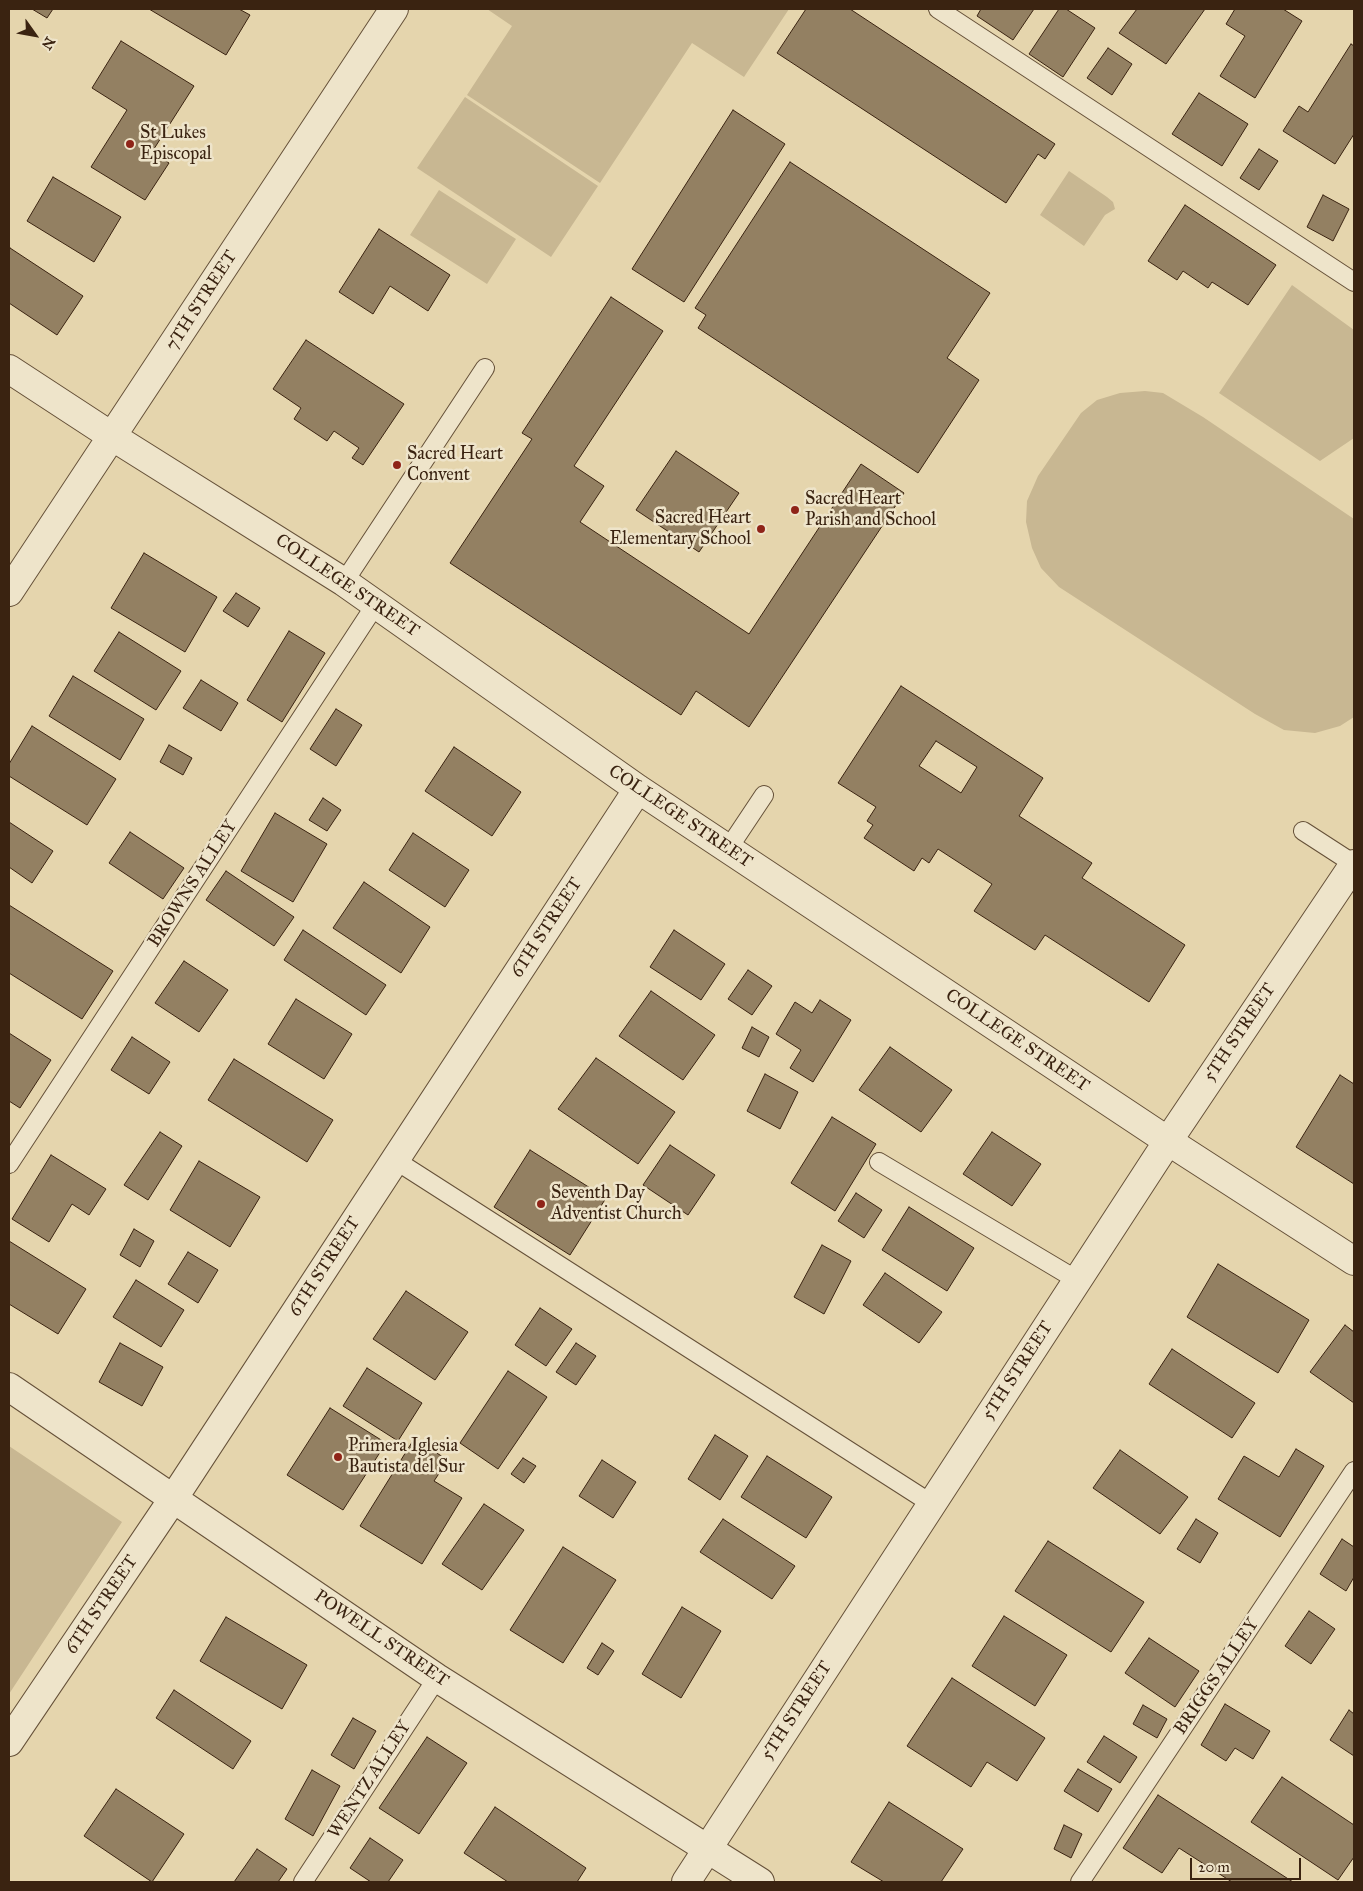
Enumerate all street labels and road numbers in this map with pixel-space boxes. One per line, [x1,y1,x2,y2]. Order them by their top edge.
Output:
street label: 7TH STREET [162,247,242,355]
street label: COLLEGE STREET [271,530,423,642]
street label: COLLEGE STREET [604,761,756,873]
street label: BROWNS ALLEY [144,817,242,951]
street label: 6TH STREET [507,874,587,982]
street label: 5TH STREET [1199,980,1281,1086]
street label: COLLEGE STREET [941,985,1093,1097]
street label: 6TH STREET [285,1213,365,1321]
street label: 5TH STREET [978,1317,1058,1425]
street label: 6TH STREET [61,1551,143,1659]
street label: POWELL STREET [310,1586,452,1692]
street label: BRIGGS ALLEY [1170,1615,1264,1739]
street label: 5TH STREET [757,1657,837,1765]
street label: WENTZ ALLEY [324,1717,416,1843]

